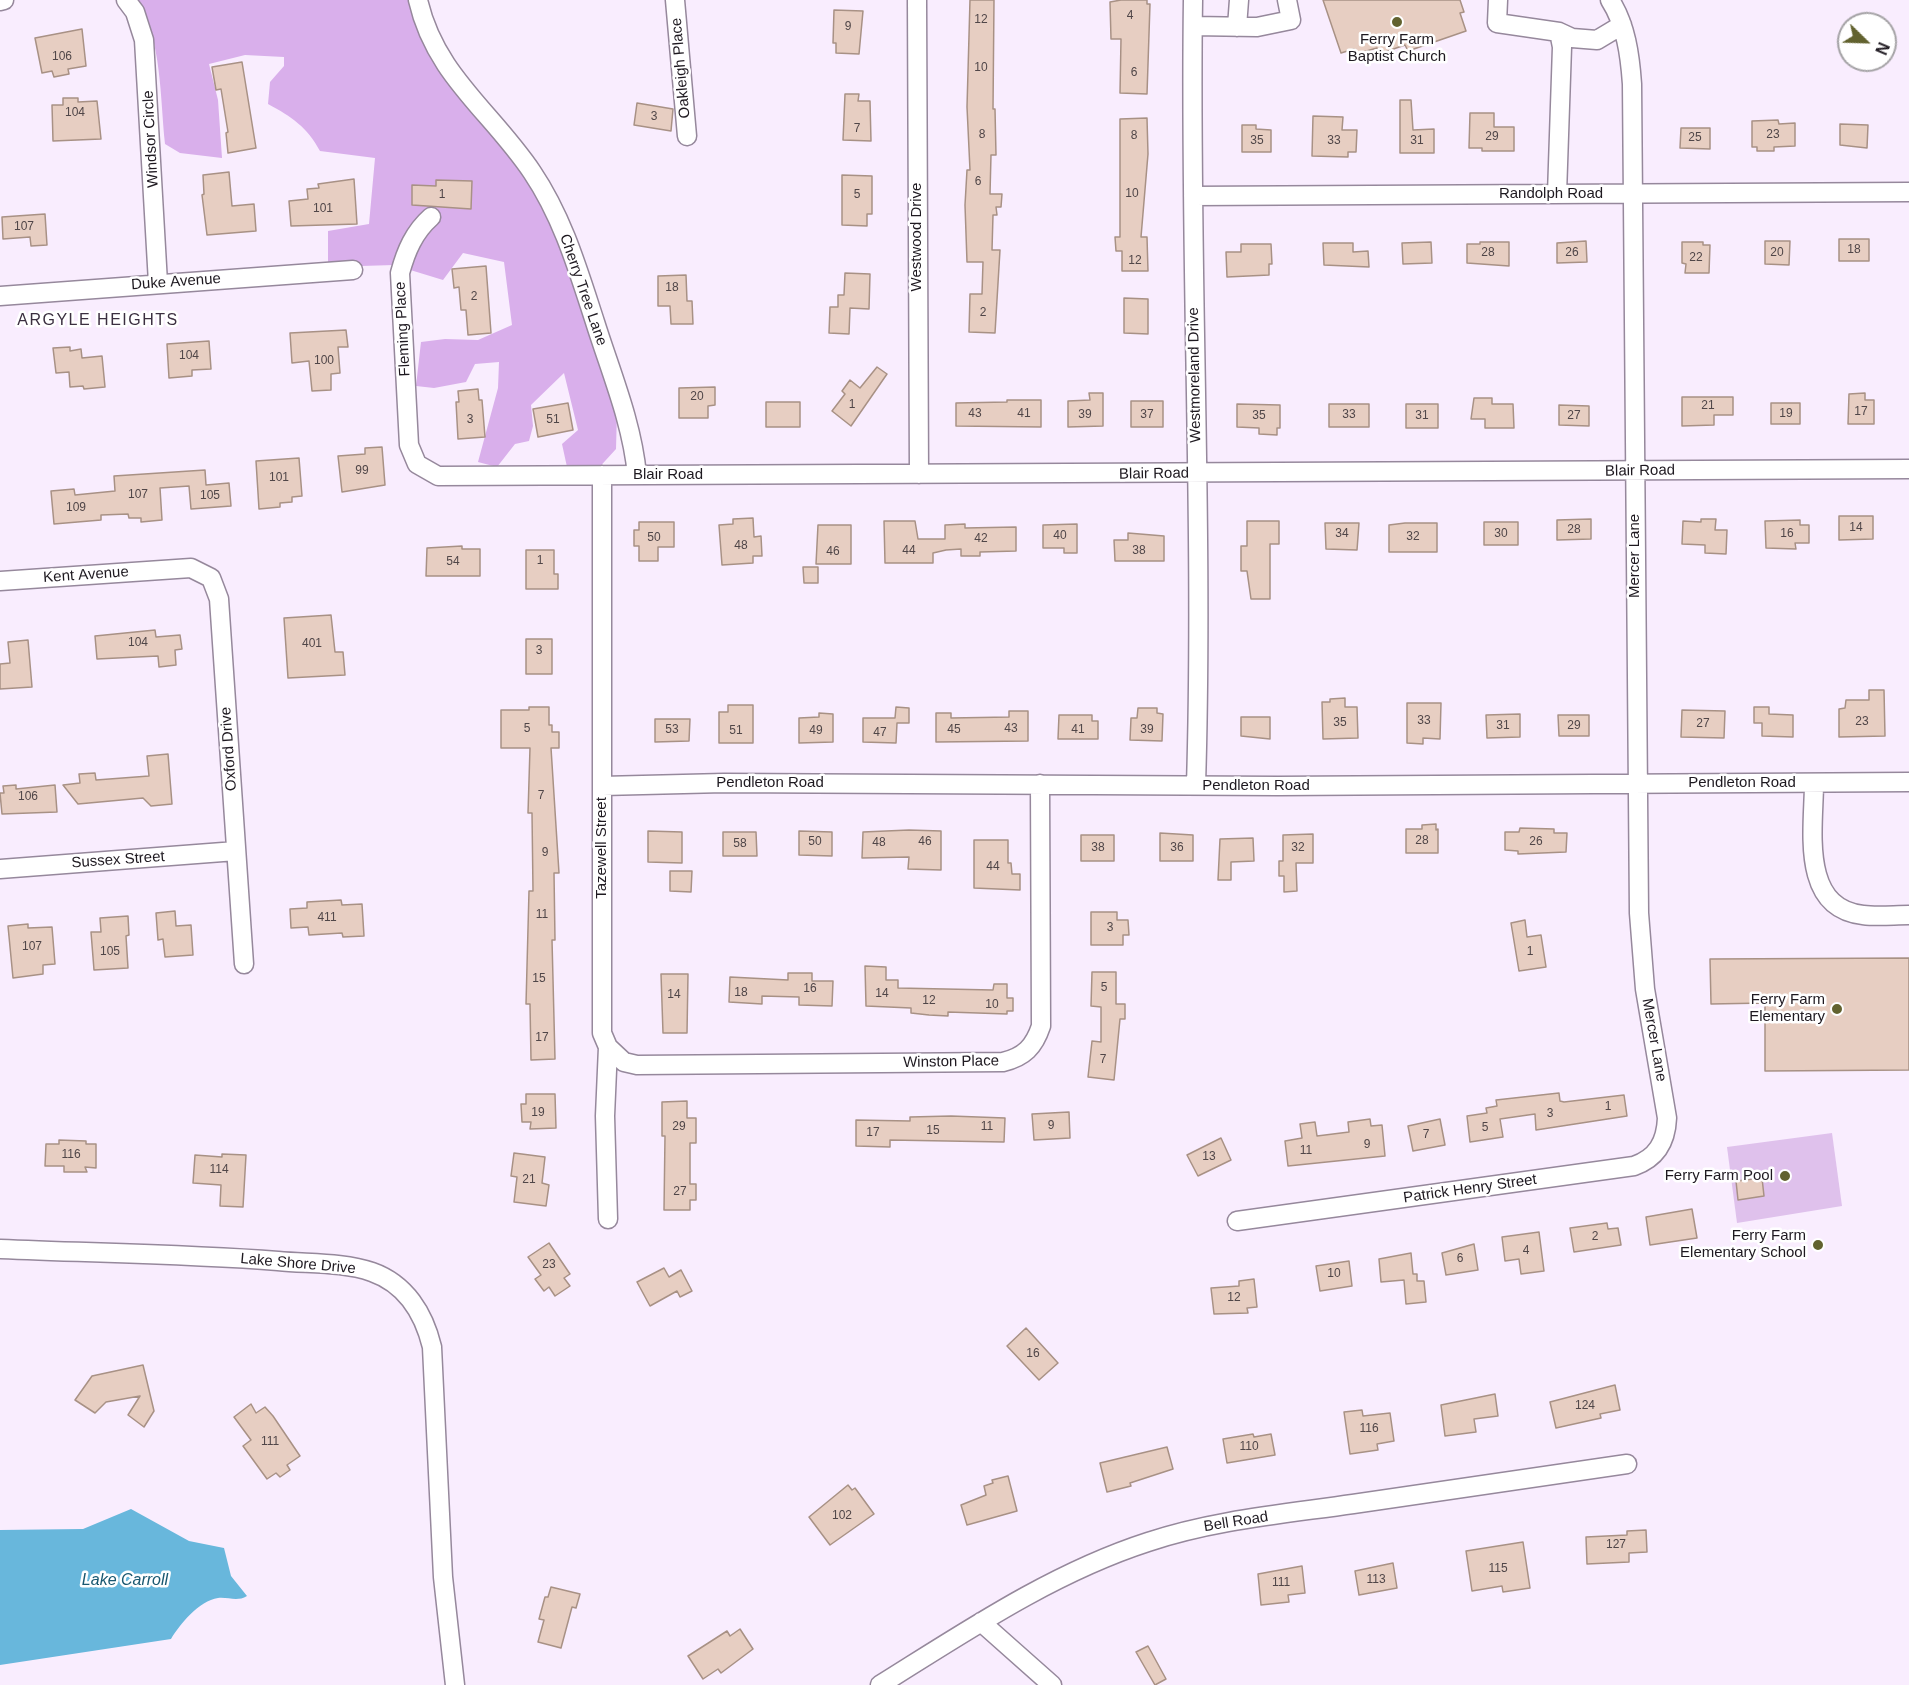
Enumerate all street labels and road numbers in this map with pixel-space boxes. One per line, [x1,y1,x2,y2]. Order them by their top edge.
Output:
street label: Oakleigh Place [668,17,694,119]
street label: Windsor Circle [139,90,163,188]
street label: Westwood Drive [908,183,926,291]
street label: Randolph Road [1499,185,1603,203]
street label: Cherry Tree Lane [555,232,611,348]
street label: Duke Avenue [131,270,221,294]
street label: Fleming Place [392,281,414,377]
street label: Westmoreland Drive [1185,307,1205,443]
street label: Blair Road [1605,461,1675,481]
street label: Blair Road [1119,464,1189,484]
street label: Blair Road [633,466,703,484]
street label: Mercer Lane [1626,514,1644,598]
street label: Kent Avenue [43,563,129,587]
street label: Oxford Drive [217,706,241,792]
street label: Pendleton Road [716,774,824,792]
street label: Pendleton Road [1688,774,1796,792]
street label: Pendleton Road [1202,777,1310,795]
street label: Tazewell Street [593,797,611,899]
street label: Sussex Street [71,848,165,872]
street label: Mercer Lane [1638,997,1670,1083]
street label: Winston Place [903,1052,999,1072]
street label: Patrick Henry Street [1402,1171,1538,1207]
street label: Lake Shore Drive [239,1250,357,1278]
street label: Bell Road [1202,1508,1270,1536]

